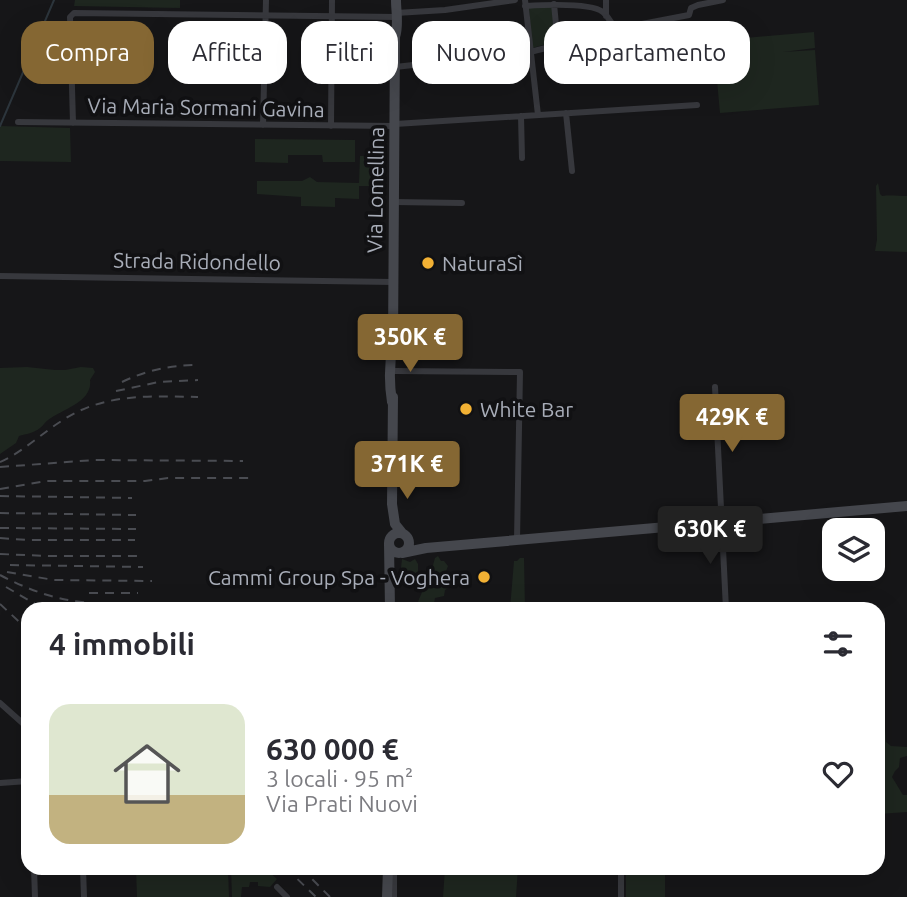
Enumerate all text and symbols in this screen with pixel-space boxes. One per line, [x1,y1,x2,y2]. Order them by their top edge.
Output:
chip: Compra [21,21,154,84]
chip: Affitta [168,21,287,84]
chip: Filtri [301,21,398,84]
chip: Nuovo [412,21,530,84]
chip: Appartamento [544,21,750,84]
street label: Via Maria Sormani Gavina [87,93,325,121]
street label: Via Lomellina [362,127,388,253]
street label: Strada Ridondello [113,248,281,274]
place label: NaturaSì [442,251,523,275]
marker: NaturaSì [420,255,436,271]
pin: 350K € [353,314,467,374]
text: 350K € [374,324,446,349]
pin: 429K € [675,394,789,454]
place label: White Bar [480,397,573,421]
marker: White Bar [458,401,474,417]
text: 429K € [696,404,768,429]
pin: 371K € [350,442,464,501]
text: 371K € [371,451,443,476]
pin: 630K € [653,506,767,566]
text: 630K € [674,516,746,541]
map controls [822,518,885,581]
button: layers [822,518,885,581]
place label: Cammi Group Spa - Voghera [208,565,470,589]
marker: Cammi Group Spa - Voghera [476,569,492,585]
icon: filters [819,625,857,663]
text: 4 immobili [49,627,195,661]
icon: home [105,732,189,816]
text: 630 000 € [266,732,399,766]
icon: heart [819,755,857,793]
text: 3 locali · 95 m² [266,766,413,791]
text: Via Prati Nuovi [266,791,418,816]

